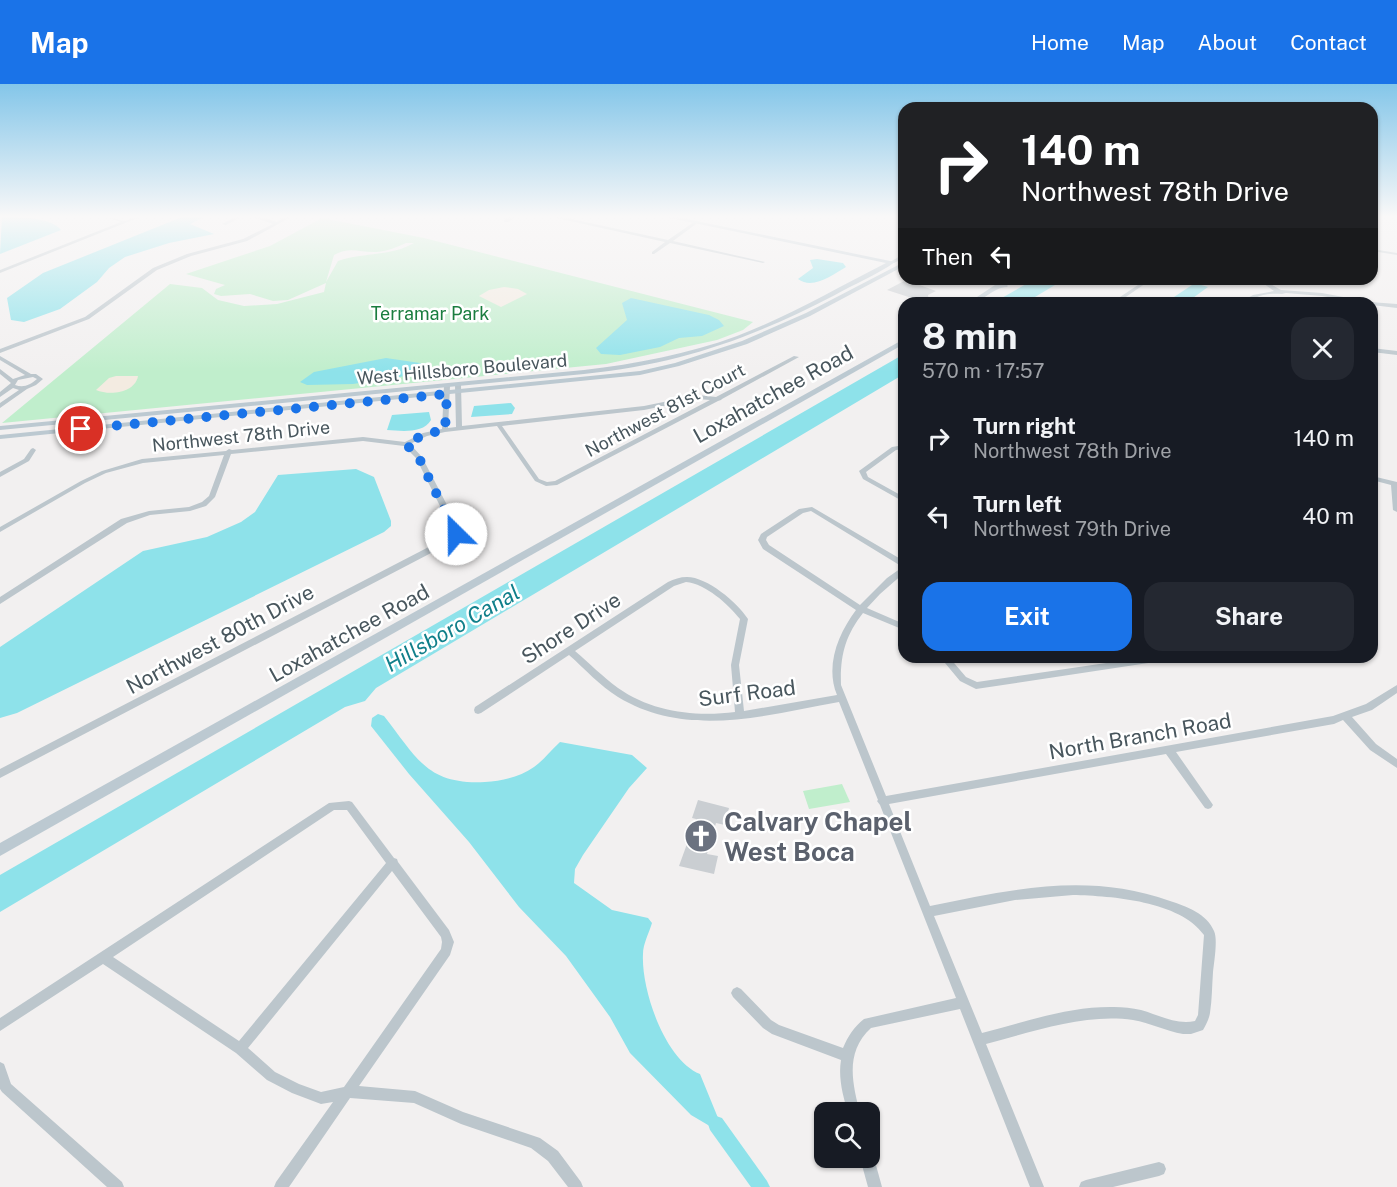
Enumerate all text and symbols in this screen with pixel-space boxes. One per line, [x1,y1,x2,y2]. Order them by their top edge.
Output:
text: Map [30,26,89,59]
text: Home [1031,30,1089,55]
text: Map [1122,30,1165,55]
text: About [1198,30,1257,55]
text: Contact [1290,30,1367,55]
text: 140 m [1021,125,1141,174]
icon: right [922,126,1000,204]
text: Northwest 78th Drive [1021,175,1289,207]
icon: left [985,240,1018,273]
text: Then [922,244,973,270]
park label: Terramar Park [371,303,489,324]
text: 8 min [922,315,1018,357]
button: close [1291,317,1354,380]
street label: Loxahatchee Road [689,340,857,448]
street label: West Hillsboro Boulevard [356,349,568,389]
street label: Northwest 81st Court [582,359,748,461]
text: 570 m · 17:57 [922,359,1045,383]
pin [55,403,106,454]
icon: arrive [64,412,97,445]
text: Turn right [973,413,1076,439]
street label: Northwest 78th Drive [151,416,331,456]
icon: right [922,422,955,455]
text: 140 m [1293,425,1354,451]
text: Northwest 78th Drive [973,439,1172,463]
text: Turn left [973,491,1062,517]
icon: left [922,500,955,533]
position arrow [424,502,488,566]
text: 40 m [1302,503,1354,529]
text: Northwest 79th Drive [973,517,1171,541]
street label: Northwest 80th Drive [122,579,318,699]
street label: Loxahatchee Road [265,579,433,687]
water label: Hillsboro Canal [380,579,524,677]
button: Exit [922,582,1132,651]
button: Share [1144,582,1354,651]
street label: Shore Drive [517,587,625,669]
street label: Surf Road [697,675,797,711]
street label: North Branch Road [1047,708,1233,764]
place label: Calvary Chapel West Boca [724,806,912,867]
church icon: Calvary Chapel West Boca [683,818,719,854]
map controls [814,1102,880,1168]
button: search [814,1102,880,1168]

